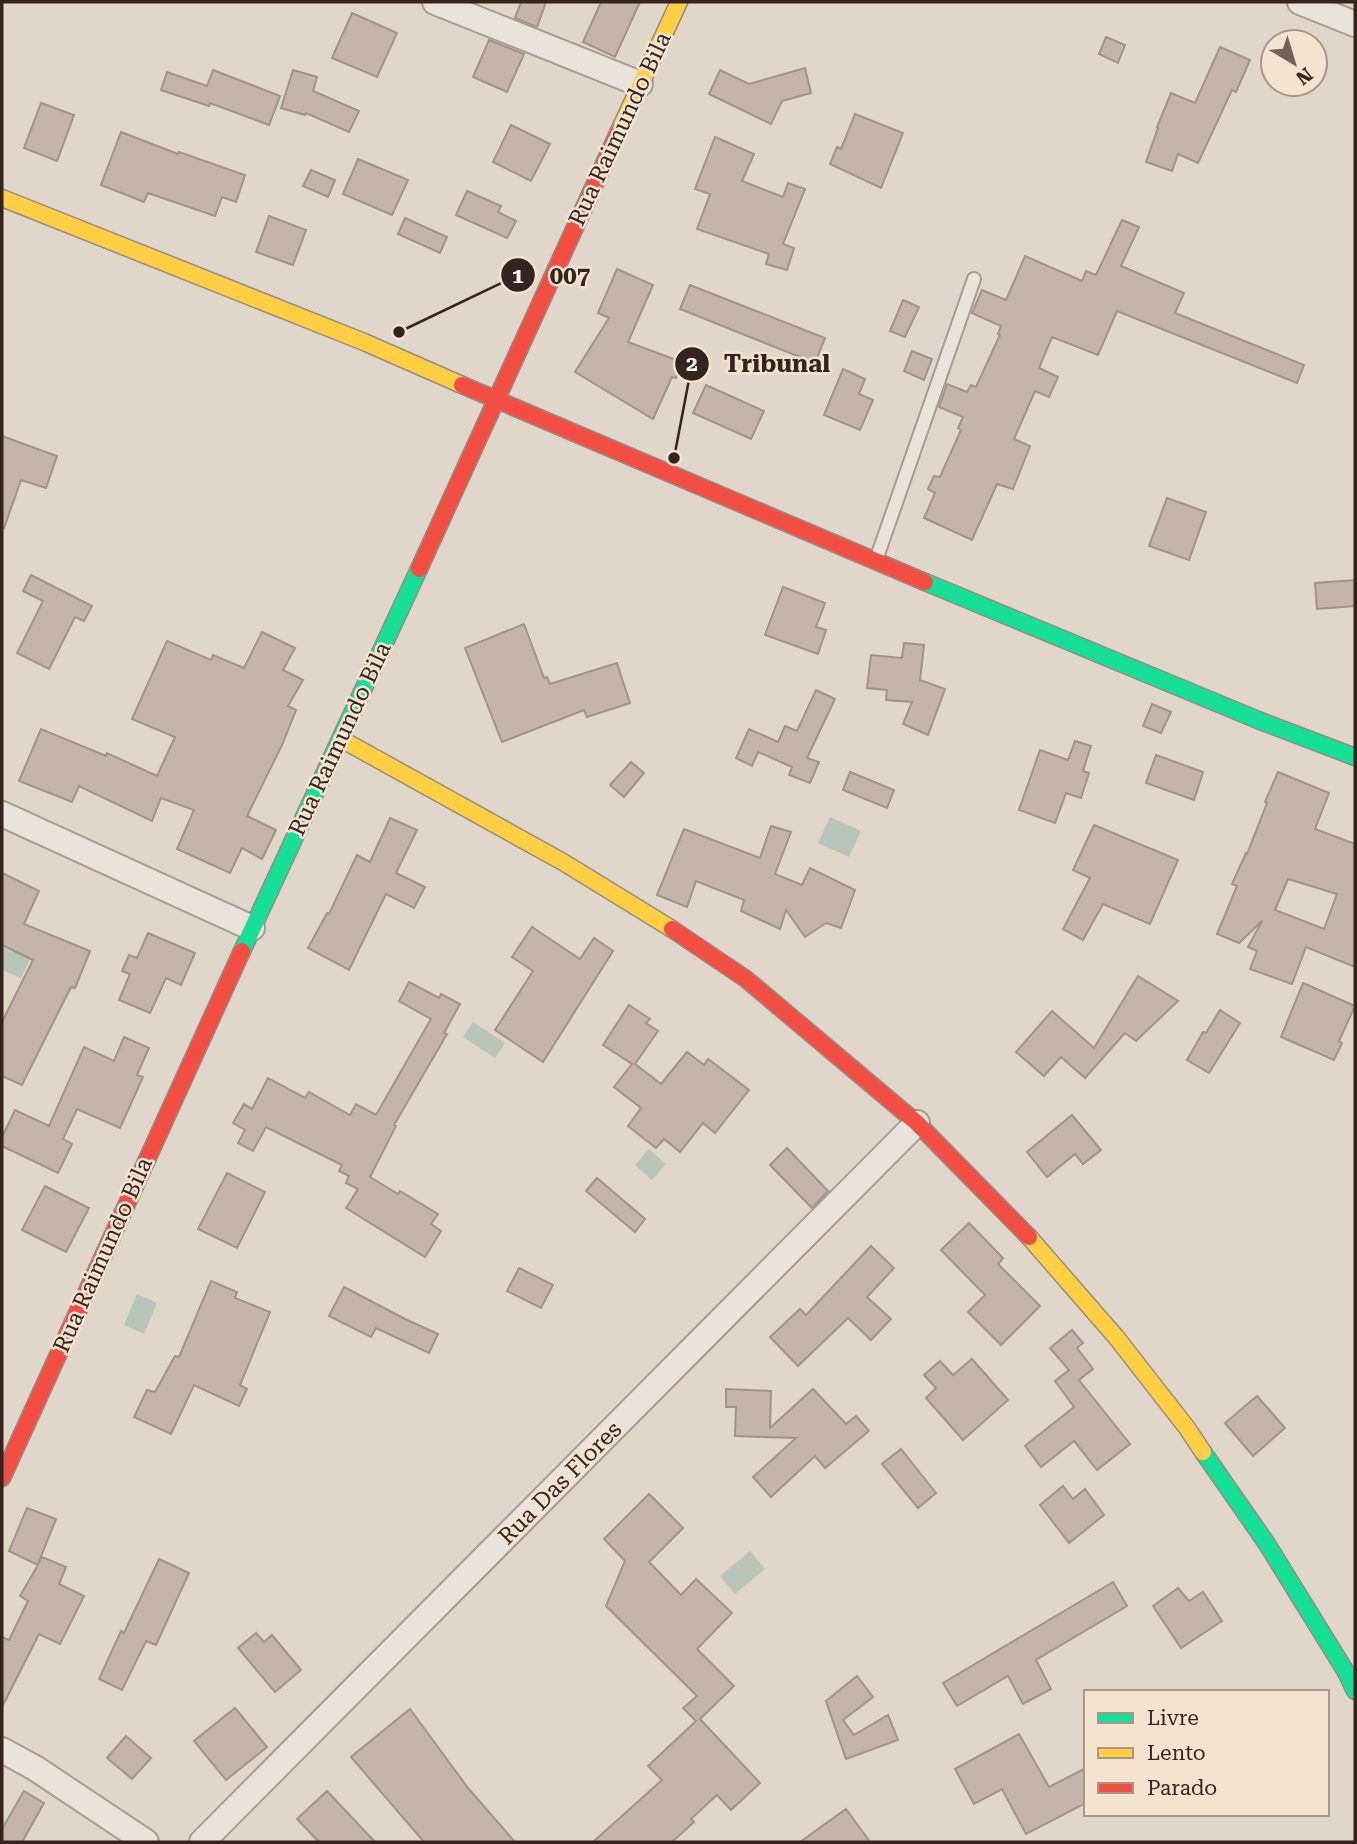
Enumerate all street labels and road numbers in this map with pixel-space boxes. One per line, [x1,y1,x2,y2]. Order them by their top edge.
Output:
street label: Rua Raimundo Bila [563,27,677,230]
street label: Rua Raimundo Bila [283,637,397,840]
street label: Rua Raimundo Bila [48,1153,158,1357]
street label: Rua Das Flores [493,1416,627,1550]

